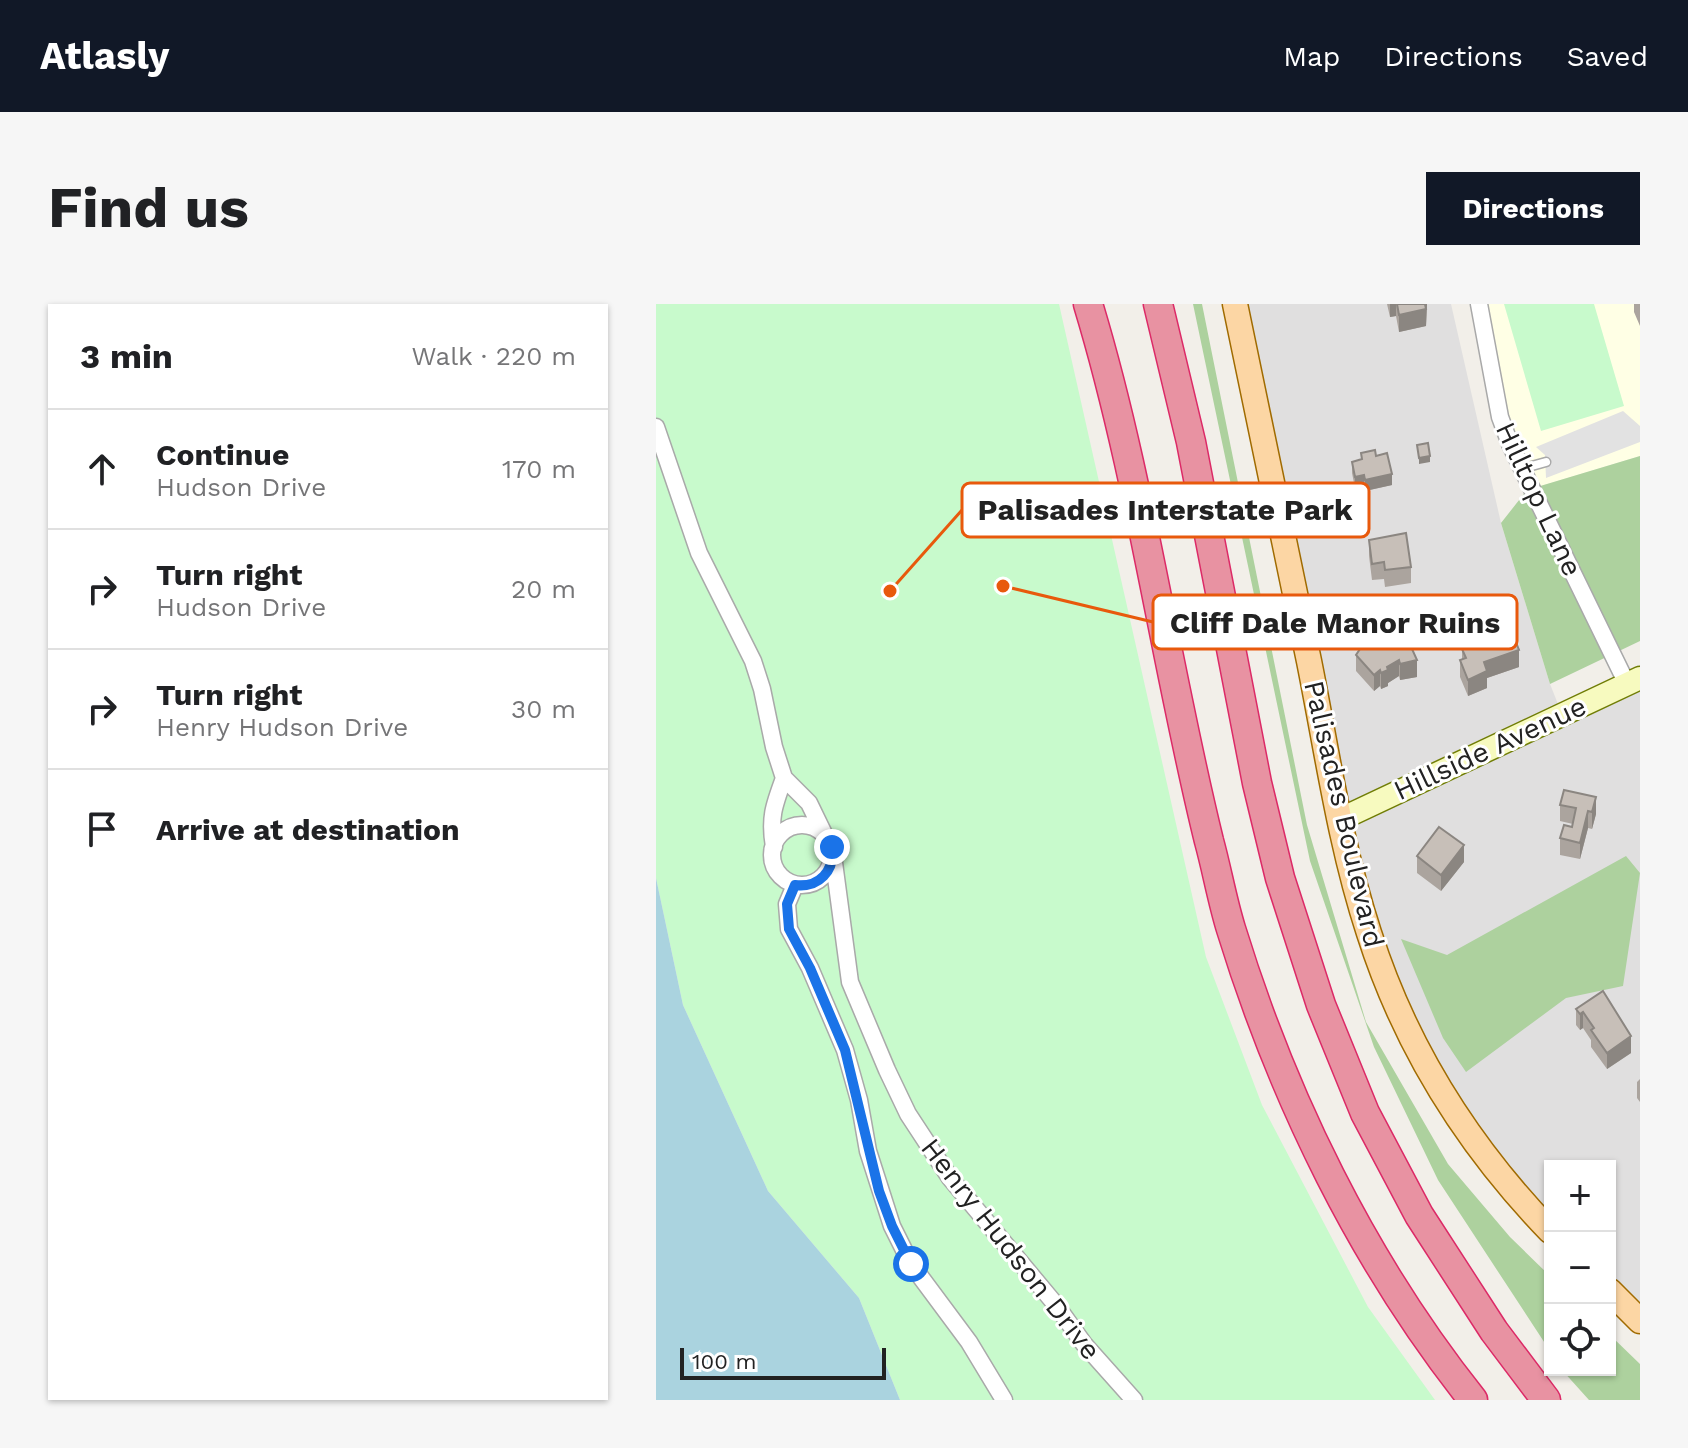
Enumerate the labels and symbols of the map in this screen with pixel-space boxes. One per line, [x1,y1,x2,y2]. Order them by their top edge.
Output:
street label: Hilltop Lane [1489,417,1589,581]
callout: Palisades Interstate Park [962,483,1369,537]
text: Palisades Interstate Park [977,492,1353,527]
callout: Cliff Dale Manor Ruins [1153,595,1517,649]
text: Cliff Dale Manor Ruins [1170,605,1500,640]
street label: Palisades Boulevard [1297,677,1391,951]
street label: Hillside Avenue [1389,689,1591,807]
route end [814,829,850,865]
street label: Henry Hudson Drive [914,1132,1108,1366]
route start [893,1246,929,1282]
scale bar [680,1344,886,1380]

